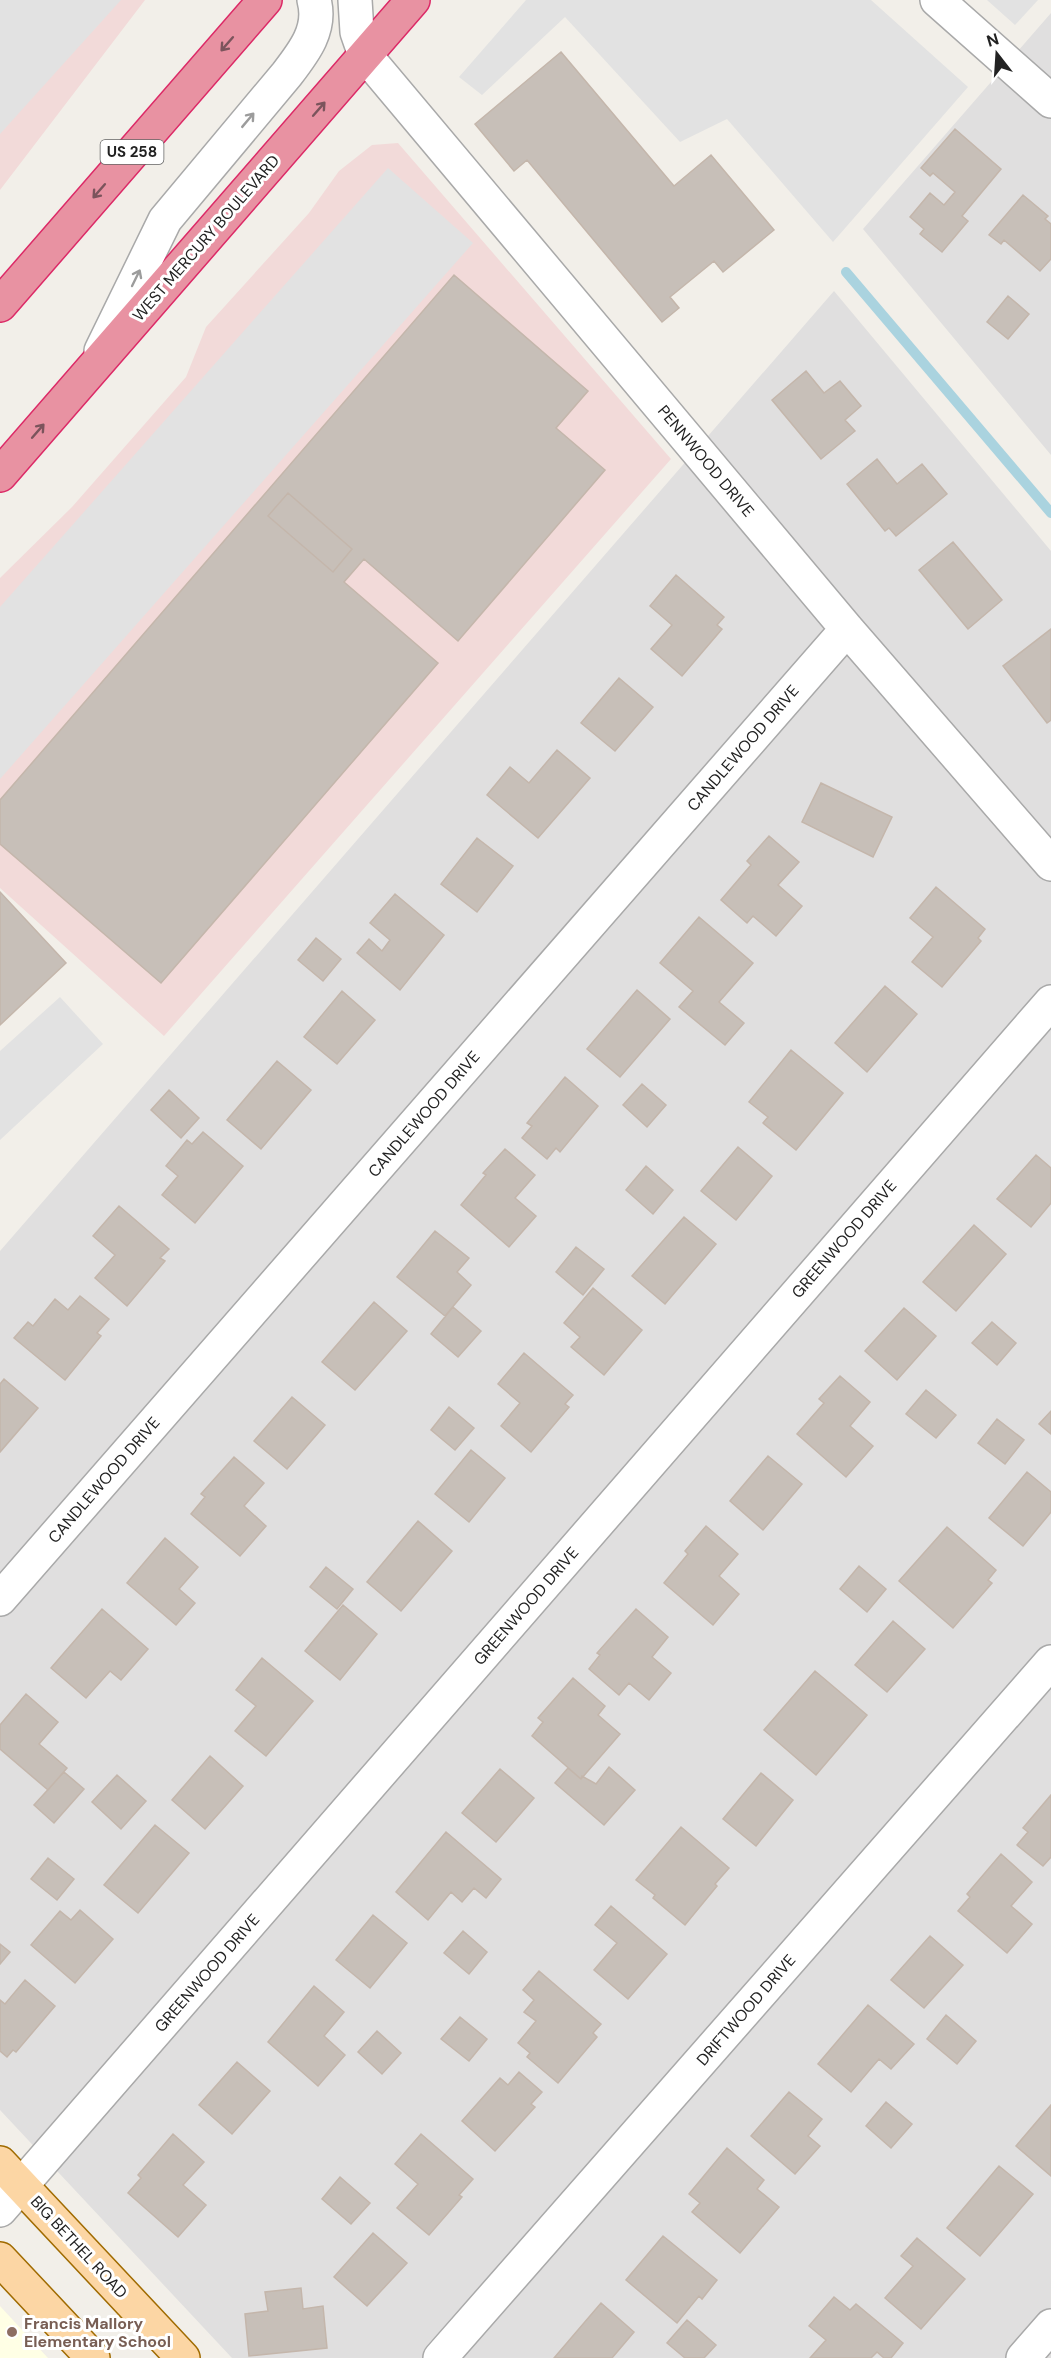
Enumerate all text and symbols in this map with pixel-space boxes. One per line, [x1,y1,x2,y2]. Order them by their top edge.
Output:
north arrow [967,24,1027,84]
text: N [984,28,1001,52]
one-way arrow [220,36,234,51]
one-way arrow [312,102,326,117]
one-way arrow [242,113,255,129]
road number: US 258 [100,140,164,164]
street label: WEST MERCURY BOULEVARD [128,151,284,325]
one-way arrow [92,183,105,199]
one-way arrow [131,270,143,288]
street label: PENNWOOD DRIVE [653,401,759,521]
one-way arrow [31,424,45,439]
street label: CANDLEWOOD DRIVE [682,681,804,815]
street label: CANDLEWOOD DRIVE [363,1047,485,1181]
street label: GREENWOOD DRIVE [787,1176,901,1302]
street label: CANDLEWOOD DRIVE [43,1413,165,1547]
street label: GREENWOOD DRIVE [469,1543,583,1669]
street label: GREENWOOD DRIVE [150,1910,264,2036]
street label: DRIFTWOOD DRIVE [692,1950,800,2070]
street label: BIG BETHEL ROAD [26,2191,132,2303]
place label: Francis Mallory Elementary School [24,2313,171,2352]
marker: Francis Mallory Elementary School [5,2325,19,2339]

